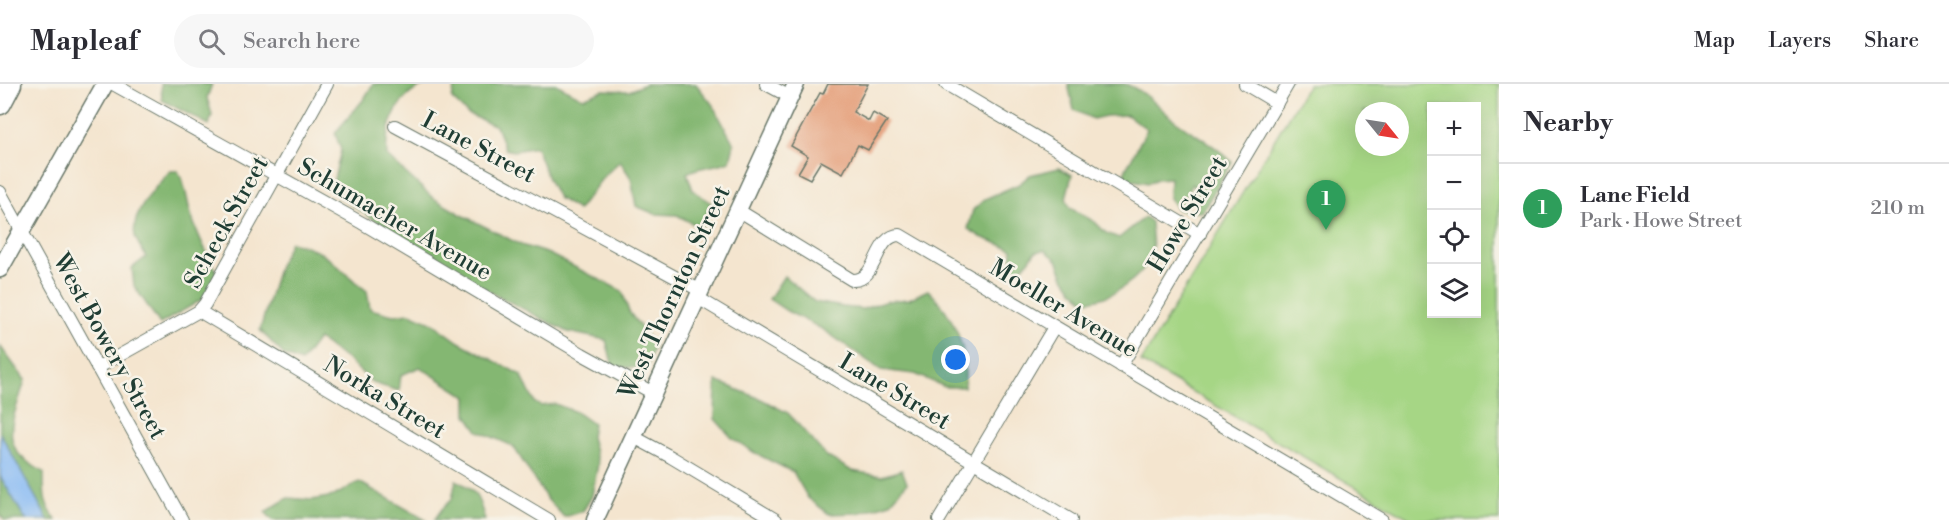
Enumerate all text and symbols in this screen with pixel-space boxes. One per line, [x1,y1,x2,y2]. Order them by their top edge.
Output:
search box [174,14,594,68]
text: Mapleaf [30,24,138,59]
icon: search [195,25,228,58]
text: Search here [243,28,360,55]
text: Map [1694,28,1735,54]
text: Layers [1768,28,1831,54]
text: Share [1864,28,1919,54]
north arrow [1355,102,1409,156]
map controls [1427,102,1481,318]
button: + [1427,102,1481,156]
street label: Lane Street [416,105,541,191]
text: Nearby [1523,107,1613,139]
street label: Howe Street [1141,150,1235,278]
street label: Scheck Street [178,151,276,294]
street label: Schumacher Avenue [292,152,497,288]
button: − [1427,156,1481,210]
pin: 1 [1306,180,1346,230]
street label: West Thornton Street [612,181,738,405]
text: Lane Field [1580,182,1691,209]
text: 1 [1538,196,1547,221]
text: 210 m [1870,196,1925,221]
text: Park · Howe Street [1580,209,1742,234]
button: locate [1427,210,1481,264]
street label: West Bowery Street [45,247,173,445]
street label: Moeller Avenue [984,253,1143,365]
button: layers [1427,264,1481,318]
your location [941,345,970,374]
street label: Lane Street [833,347,956,437]
street label: Norka Street [318,350,451,446]

